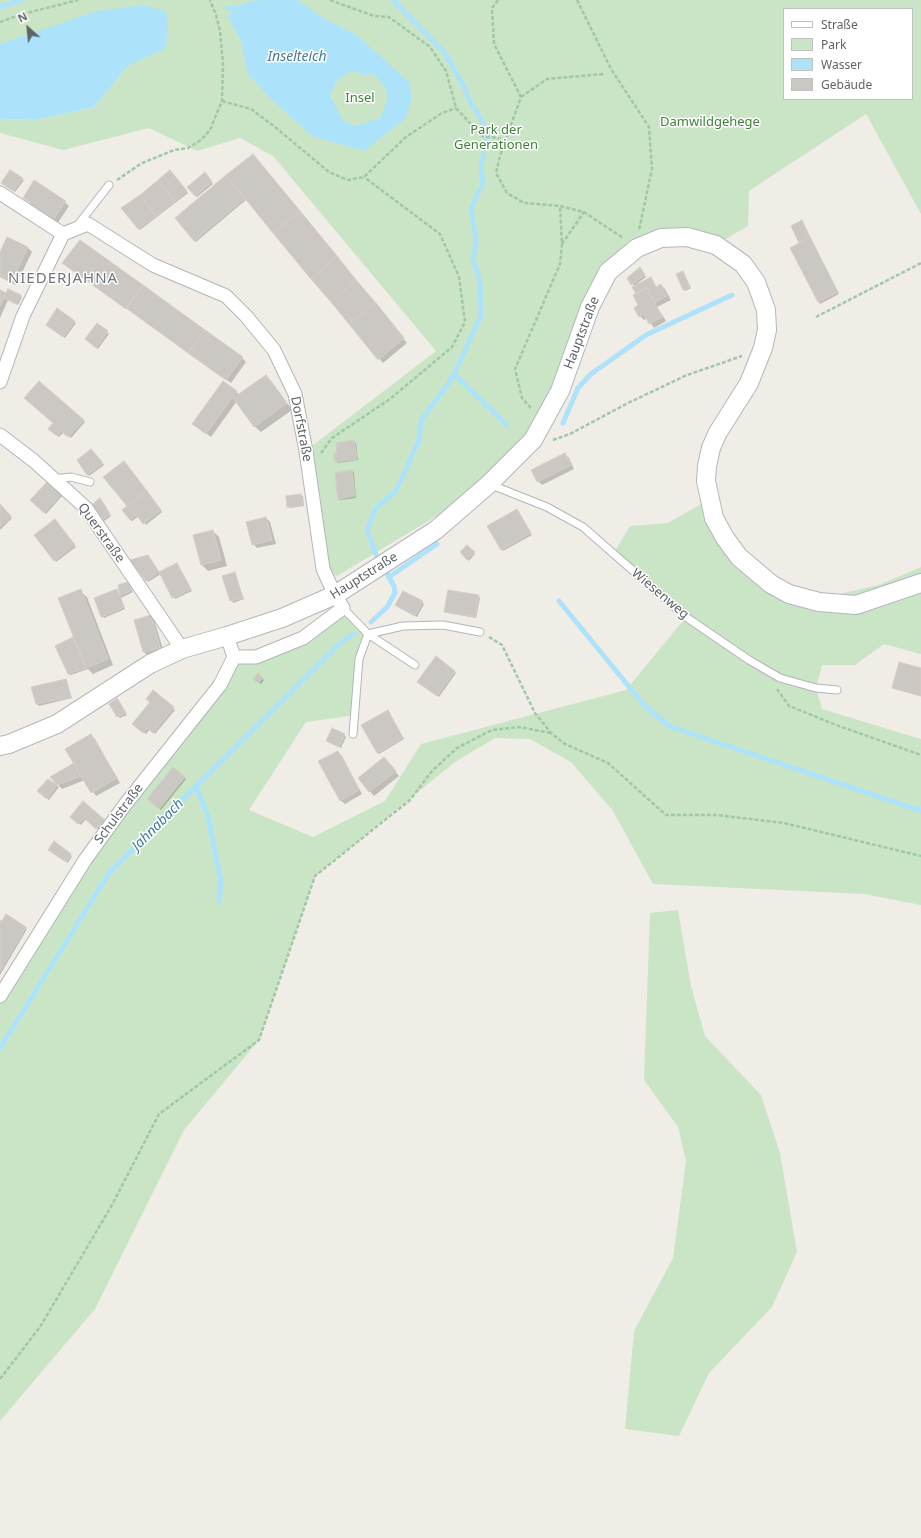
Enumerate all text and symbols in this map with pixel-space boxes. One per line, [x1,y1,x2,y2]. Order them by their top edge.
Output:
north arrow [8,8,48,48]
text: N [15,8,30,26]
legend [783,8,913,100]
text: Straße [821,16,858,33]
text: Park [821,36,846,53]
water label: Inselteich [268,49,326,65]
text: Wasser [821,56,862,73]
text: Gebäude [821,76,872,93]
park label: Insel [345,90,375,106]
park label: Damwildgehege [660,114,760,130]
park label: Park der Generationen [454,122,538,153]
district label: NIEDERJAHNA [8,270,118,288]
street label: Hauptstraße [561,294,603,372]
street label: Dorfstraße [287,395,315,463]
street label: Querstraße [74,500,128,566]
street label: Hauptstraße [327,549,401,603]
street label: Wiesenweg [628,566,692,622]
street label: Schulstraße [91,781,147,847]
water label: Jahnabach [129,796,187,854]

